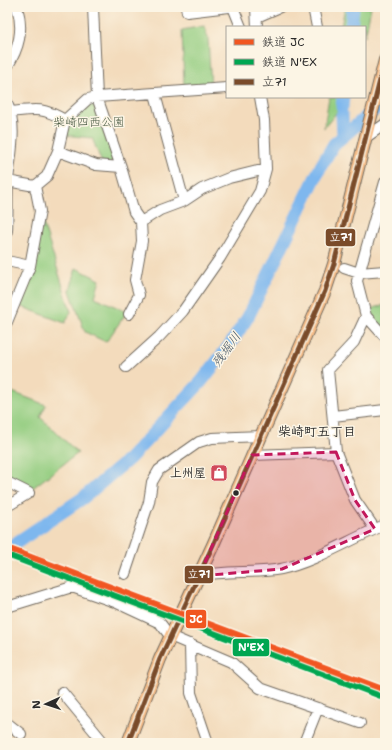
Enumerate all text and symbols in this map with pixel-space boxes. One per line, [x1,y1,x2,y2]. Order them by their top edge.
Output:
legend [226,26,366,98]
text: 鉄道 JC [262,34,305,50]
text: 鉄道 N'EX [262,54,317,70]
text: 立71 [262,74,287,90]
park label: 柴崎四西公園 [53,114,125,130]
line badge: 立71 [325,228,356,247]
text: 立71 [329,230,353,245]
water label: 残堀川 [208,329,245,370]
district label: 柴崎町五丁目 [278,423,356,440]
shop icon: 上州屋 [209,463,229,483]
place label: 上州屋 [170,465,206,481]
unlabelled marker [231,488,241,498]
line badge: 立71 [184,565,214,584]
text: 立71 [187,567,211,582]
line badge: JC [185,609,207,629]
text: JC [189,612,203,627]
line badge: N'EX [232,638,270,657]
text: N'EX [238,640,264,655]
north arrow [26,684,66,724]
text: N [29,699,44,709]

